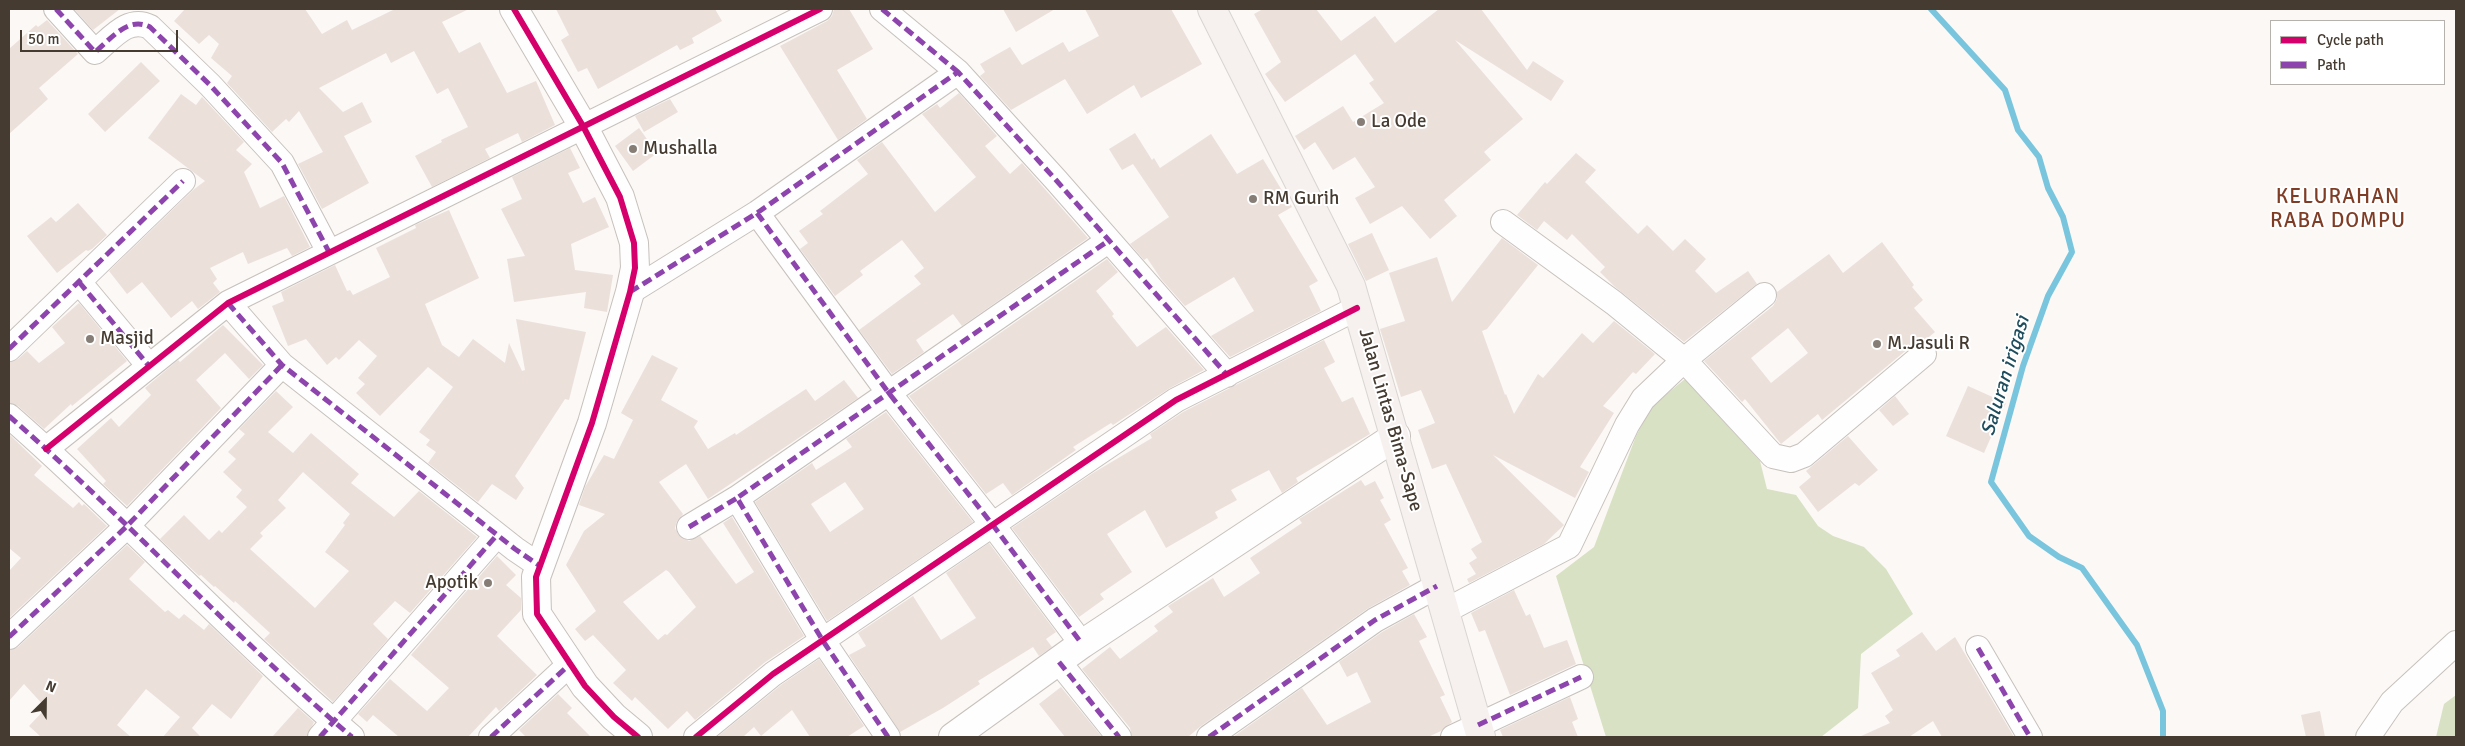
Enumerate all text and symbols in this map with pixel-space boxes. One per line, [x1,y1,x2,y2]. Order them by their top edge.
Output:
scale bar [22,20,180,52]
legend [2270,20,2445,85]
text: 50 m [28,30,59,48]
text: Cycle path [2317,31,2384,49]
text: Path [2317,56,2346,74]
place label: La Ode [1371,111,1427,133]
marker: La Ode [1355,116,1367,128]
place label: Mushalla [643,138,718,160]
marker: Mushalla [627,143,639,155]
district label: KELURAHAN RABA DOMPU [2269,184,2407,234]
place label: RM Gurih [1263,188,1339,210]
marker: RM Gurih [1247,193,1259,205]
water label: Saluran irigasi [1976,313,2036,439]
street label: Jalan Lintas Bima-Sape [1353,326,1427,514]
place label: Masjid [100,328,154,350]
marker: Masjid [84,333,96,345]
place label: M.Jasuli R [1887,333,1970,355]
marker: M.Jasuli R [1871,338,1883,350]
place label: Apotik [425,572,478,594]
marker: Apotik [482,577,494,589]
north arrow [20,676,70,726]
text: N [43,677,59,696]

